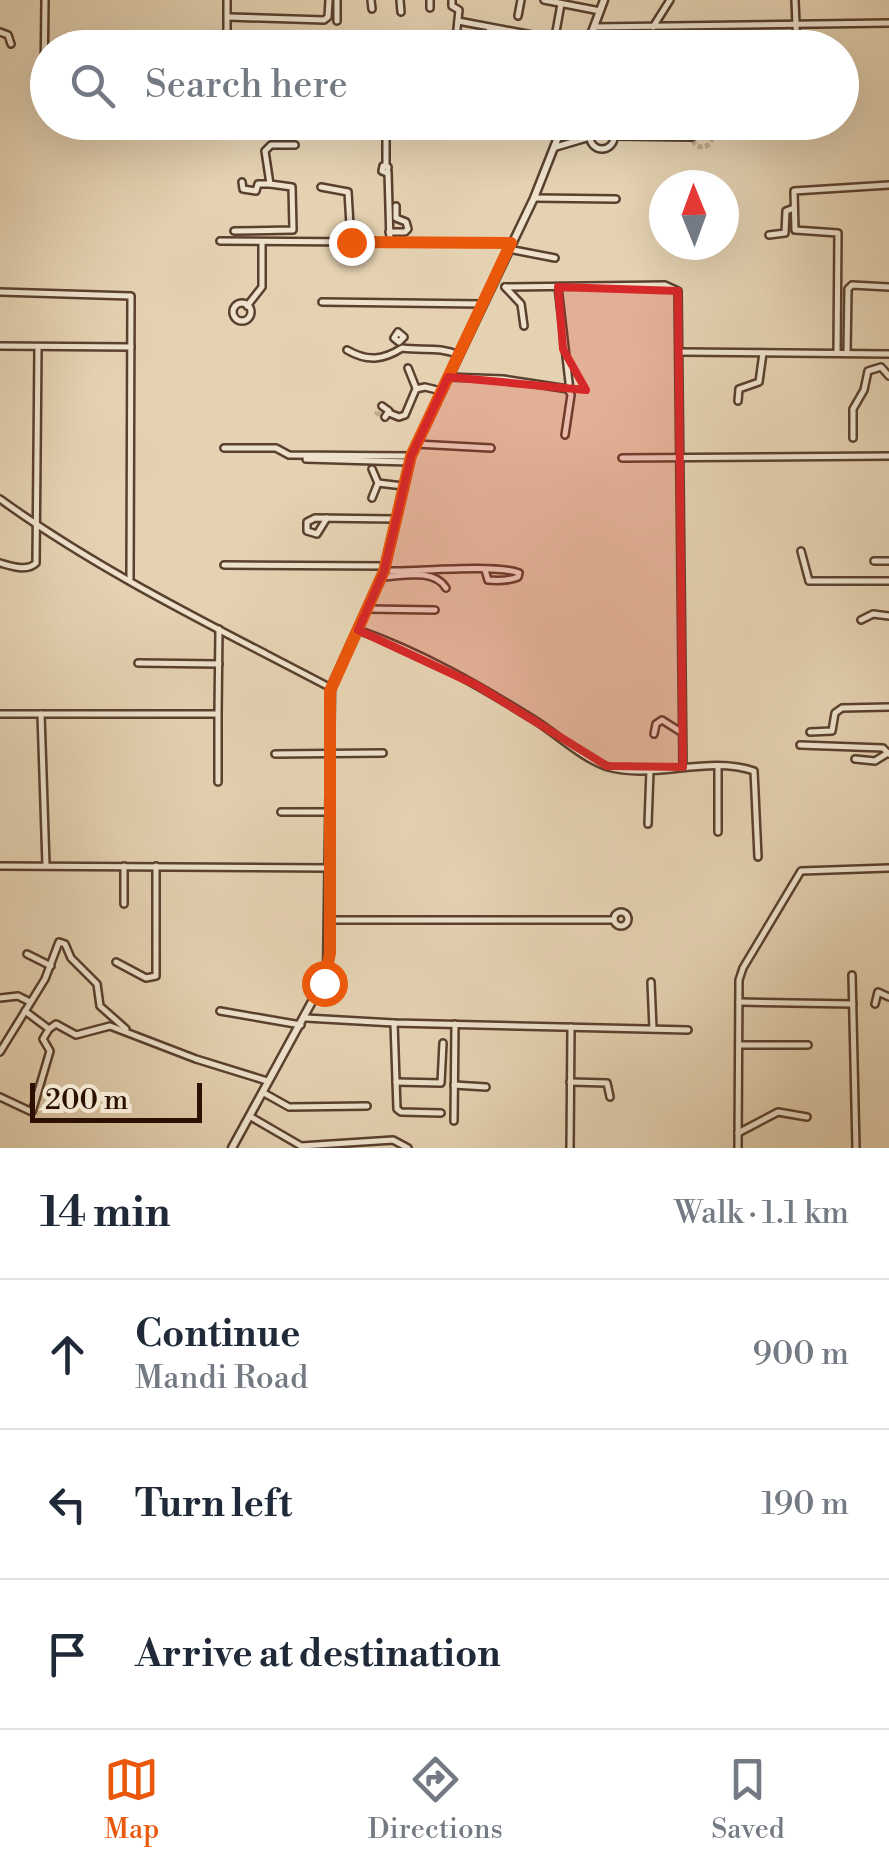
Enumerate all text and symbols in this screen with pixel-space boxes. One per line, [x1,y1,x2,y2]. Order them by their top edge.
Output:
search box [30,30,859,140]
icon: search [65,58,120,113]
text: Search here [145,62,348,109]
north arrow [649,170,739,260]
route end [329,220,375,266]
route start [302,961,348,1007]
scale bar [30,1078,202,1122]
text: 200 m [45,1083,128,1118]
text: 14 min [40,1187,171,1240]
text: Walk · 1.1 km [674,1193,849,1233]
text: Continue [135,1311,300,1358]
icon: ahead [40,1327,95,1382]
text: 900 m [753,1334,849,1374]
text: Mandi Road [135,1358,308,1398]
icon: left [40,1477,95,1532]
text: Turn left [135,1481,292,1528]
text: 190 m [761,1484,849,1524]
icon: arrive [40,1627,95,1682]
text: Arrive at destination [135,1631,501,1678]
tab: Map [104,1752,159,1847]
tab: Directions [368,1752,503,1847]
tab: Saved [711,1752,785,1847]

